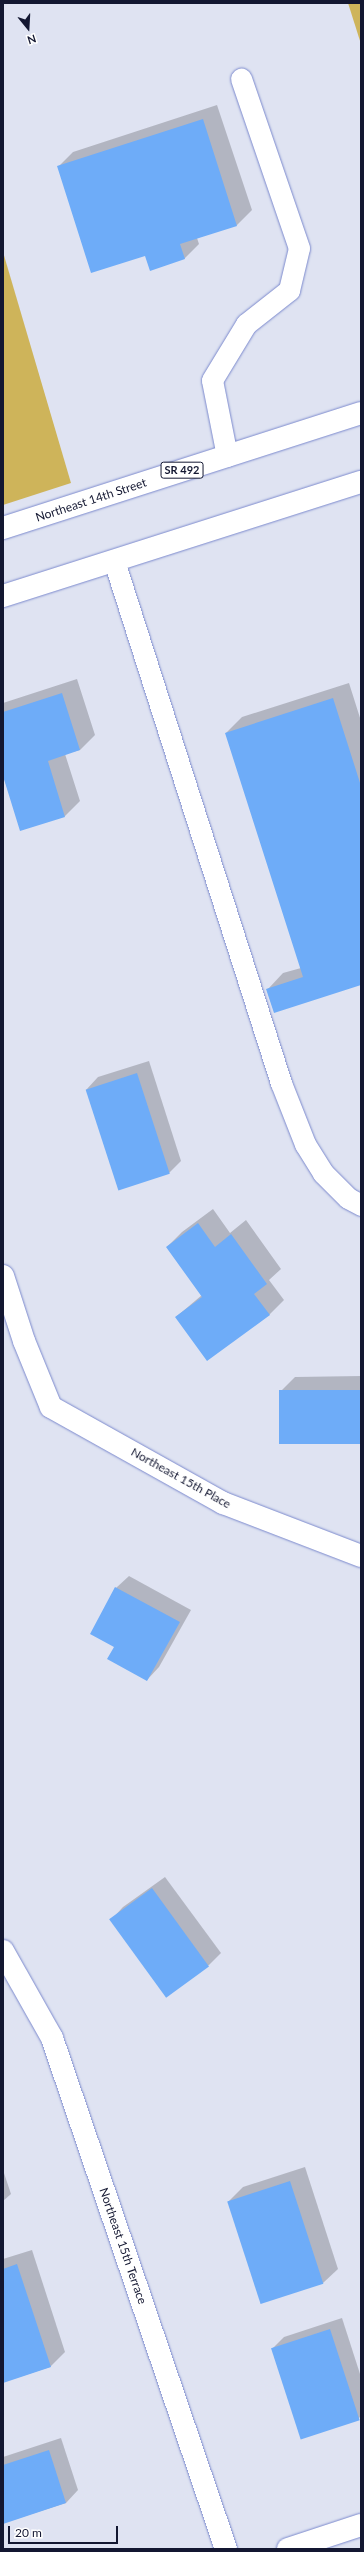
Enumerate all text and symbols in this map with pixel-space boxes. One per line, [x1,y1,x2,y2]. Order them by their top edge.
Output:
north arrow [8,8,48,48]
text: N [26,32,38,47]
road number: SR 492 [160,461,204,479]
street label: Northeast 14th Street [34,475,148,525]
street label: Northeast 15th Place [129,1445,233,1511]
street label: Northeast 15th Terrace [96,2186,150,2306]
scale bar [10,2518,120,2544]
text: 20 m [15,2525,42,2540]

